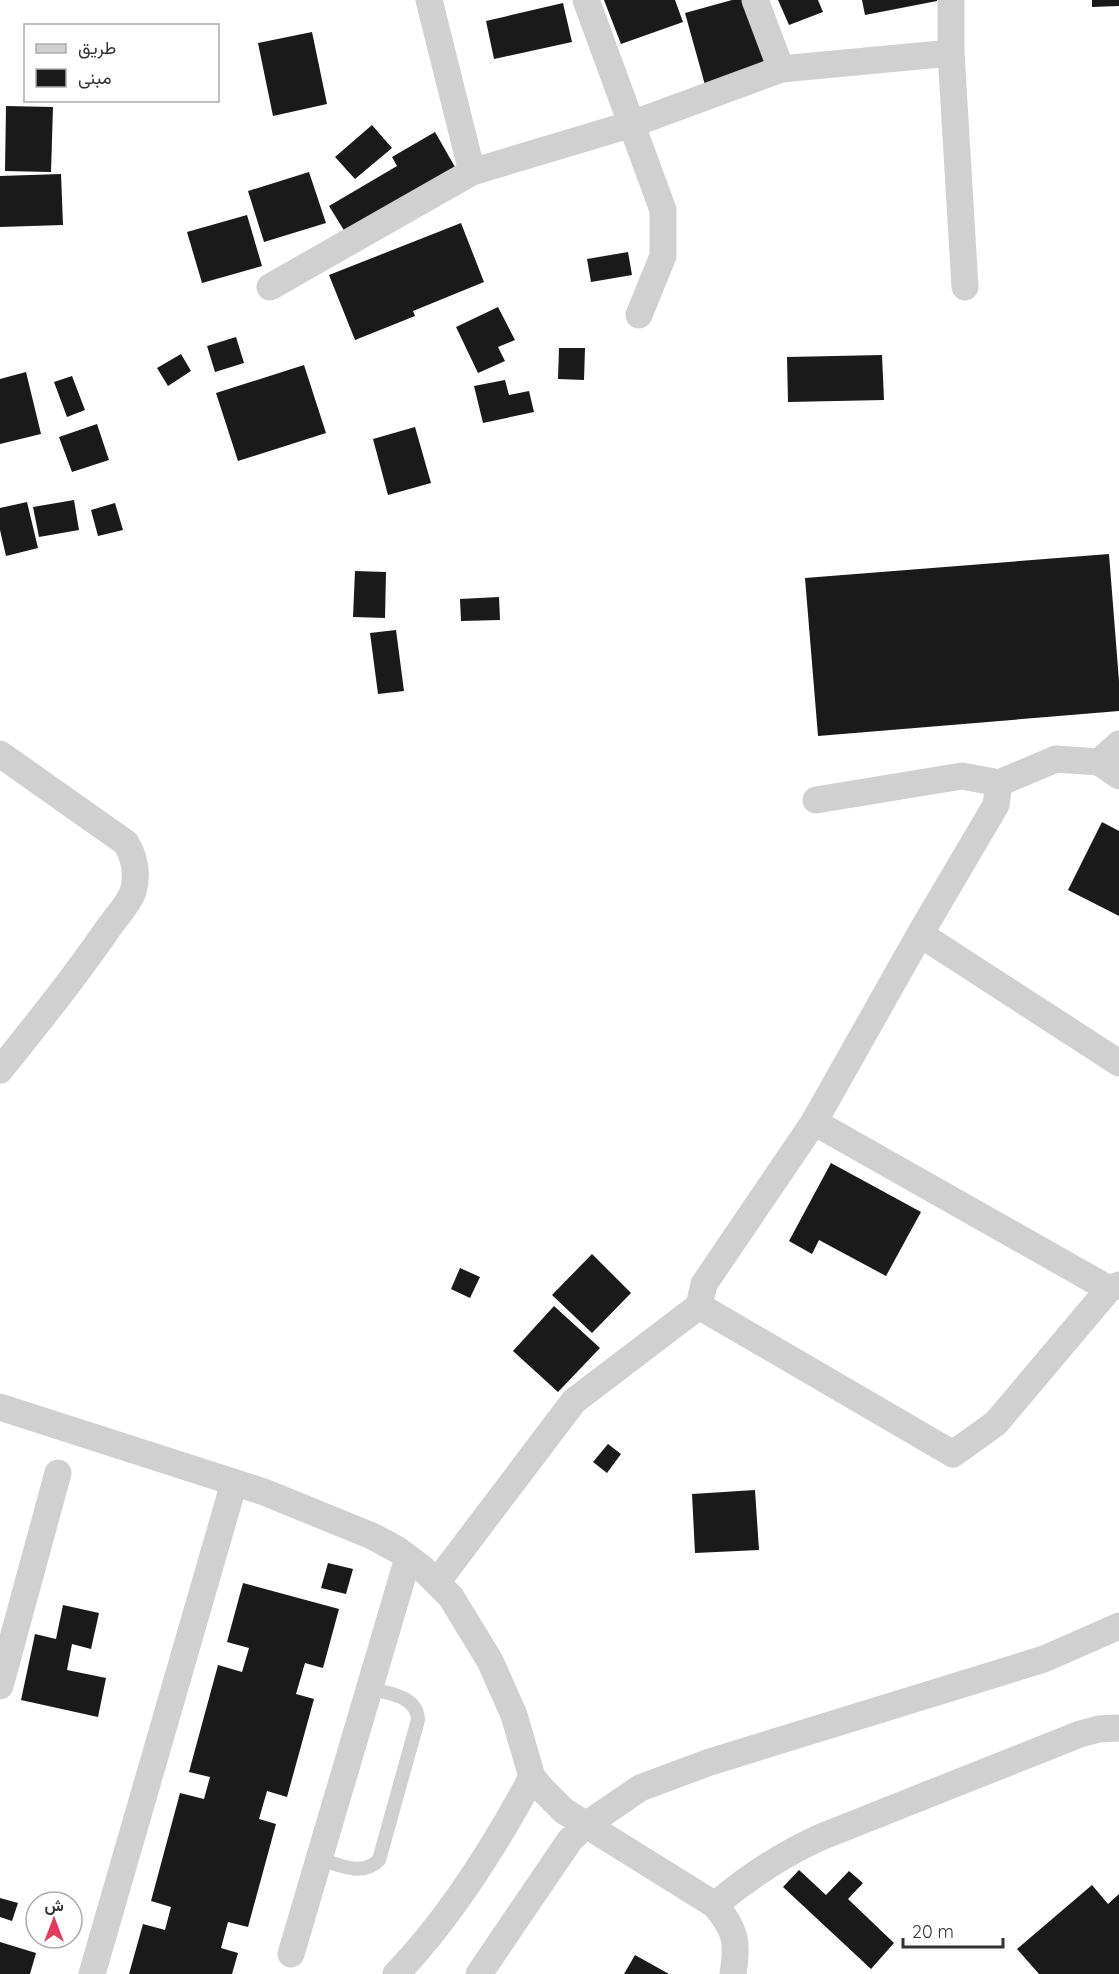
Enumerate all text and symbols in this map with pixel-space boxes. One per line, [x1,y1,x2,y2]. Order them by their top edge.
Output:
legend [24,24,219,102]
text: طريق [78,36,116,59]
text: مبنى [78,66,112,89]
north arrow [24,1890,84,1950]
text: ش [44,1895,64,1915]
scale bar [903,1911,1004,1949]
text: 20 m [912,1920,954,1943]

